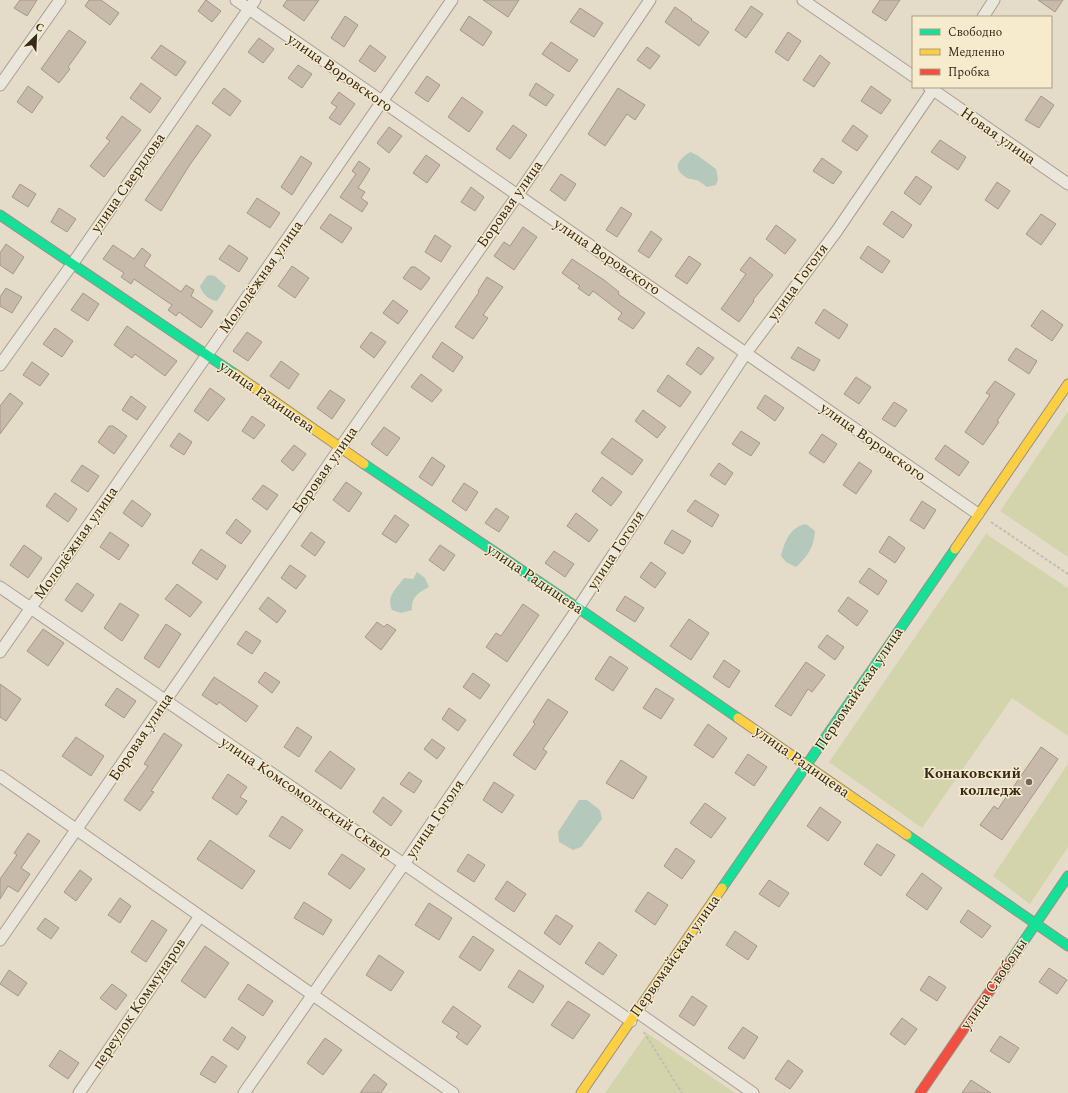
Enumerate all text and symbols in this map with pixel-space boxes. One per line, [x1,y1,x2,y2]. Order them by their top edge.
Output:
north arrow [16,16,56,56]
legend [912,16,1052,88]
text: С [33,18,47,37]
text: Свободно [948,23,1002,42]
street label: улица Воровского [281,27,398,118]
text: Медленно [948,43,1005,62]
text: Пробка [948,63,990,82]
street label: Новая улица [955,101,1041,171]
street label: улица Свердлова [84,128,172,239]
street label: Боровая улица [471,155,549,252]
street label: улица Воровского [548,212,665,301]
street label: Молодёжная улица [213,215,309,338]
street label: улица Гоголя [761,238,834,326]
street label: улица Радищева [213,355,320,439]
street label: улица Воровского [814,396,931,487]
street label: Боровая улица [286,421,364,518]
street label: Молодёжная улица [28,481,124,604]
street label: улица Гоголя [581,505,651,595]
street label: улица Радищева [481,537,589,620]
street label: Первомайская улица [809,622,909,755]
street label: Боровая улица [103,688,180,786]
street label: улица Радищева [748,720,855,804]
street label: улица Комсомольский Сквер [215,730,396,863]
place label: Конаковский колледж [924,762,1021,802]
street label: улица Гоголя [399,775,470,864]
marker: Конаковский колледж [1024,777,1034,787]
street label: Первомайская улица [624,890,726,1022]
street label: переулок Коммунаров [86,933,192,1075]
street label: улица Свободы [954,934,1033,1035]

